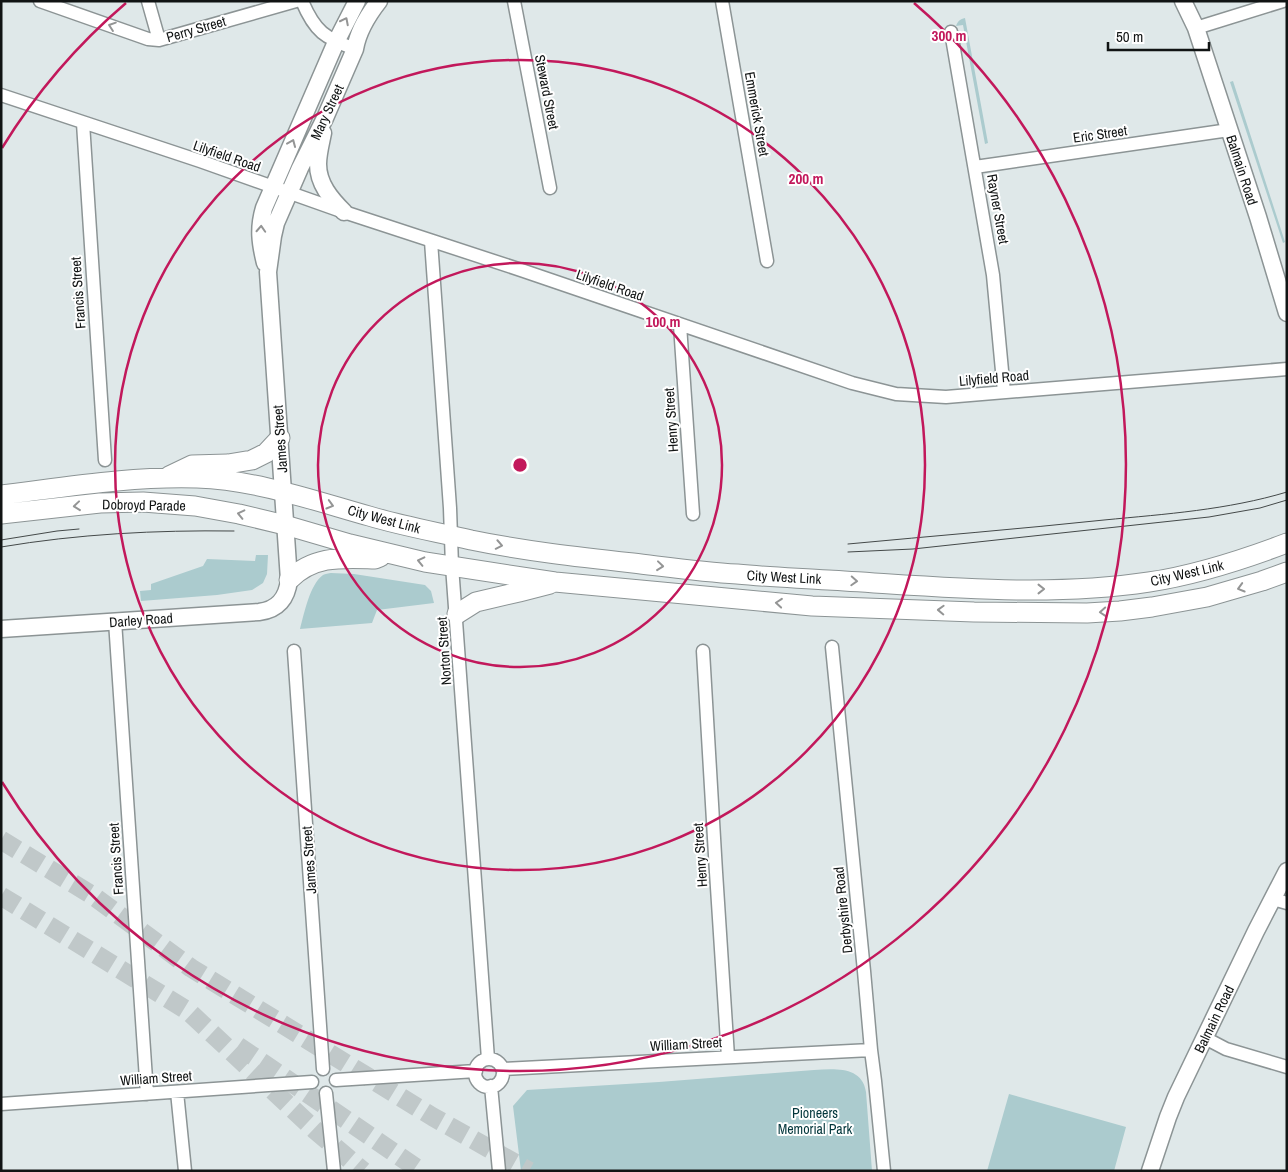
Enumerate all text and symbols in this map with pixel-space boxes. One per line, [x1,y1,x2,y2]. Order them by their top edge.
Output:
street label: Perry Street [164,12,228,46]
one-way arrow [339,17,350,26]
scale bar [1108,20,1209,52]
one-way arrow [109,22,117,32]
text: 300 m [932,25,966,46]
text: 50 m [1116,26,1143,47]
street label: Steward Street [531,53,563,131]
street label: Emmerick Street [741,70,773,158]
street label: Mary Street [306,81,348,143]
street label: Eric Street [1072,121,1128,147]
street label: Balmain Road [1222,133,1262,207]
street label: Lilyfield Road [191,136,263,176]
one-way arrow [286,139,297,148]
text: 200 m [789,168,823,189]
street label: Rayner Street [983,173,1013,245]
one-way arrow [255,225,266,233]
street label: Francis Street [67,256,89,330]
street label: Lilyfield Road [574,265,646,305]
text: 100 m [646,311,680,332]
street label: Lilyfield Road [958,366,1030,390]
street label: Henry Street [660,387,682,453]
street label: James Street [269,405,291,473]
centre of rings [511,456,529,474]
street label: Dobroyd Parade [102,495,186,515]
one-way arrow [325,499,334,509]
one-way arrow [73,500,81,511]
street label: City West Link [346,501,423,537]
one-way arrow [236,509,245,520]
one-way arrow [495,539,504,550]
one-way arrow [417,556,426,567]
street label: City West Link [1149,556,1226,590]
one-way arrow [656,560,664,571]
street label: City West Link [746,566,822,588]
one-way arrow [850,576,858,587]
one-way arrow [1237,582,1245,592]
one-way arrow [1037,584,1045,594]
one-way arrow [774,597,782,608]
one-way arrow [937,605,945,616]
one-way arrow [1099,607,1107,618]
street label: Darley Road [109,609,173,631]
street label: Norton Street [433,616,455,686]
street label: Francis Street [105,822,127,896]
street label: Henry Street [689,822,711,888]
street label: James Street [298,826,320,894]
street label: Derbyshire Road [830,866,856,954]
street label: Balmain Road [1190,982,1238,1056]
street label: William Street [650,1033,722,1055]
street label: William Street [119,1067,193,1089]
park label: Pioneers Memorial Park [778,1104,853,1138]

